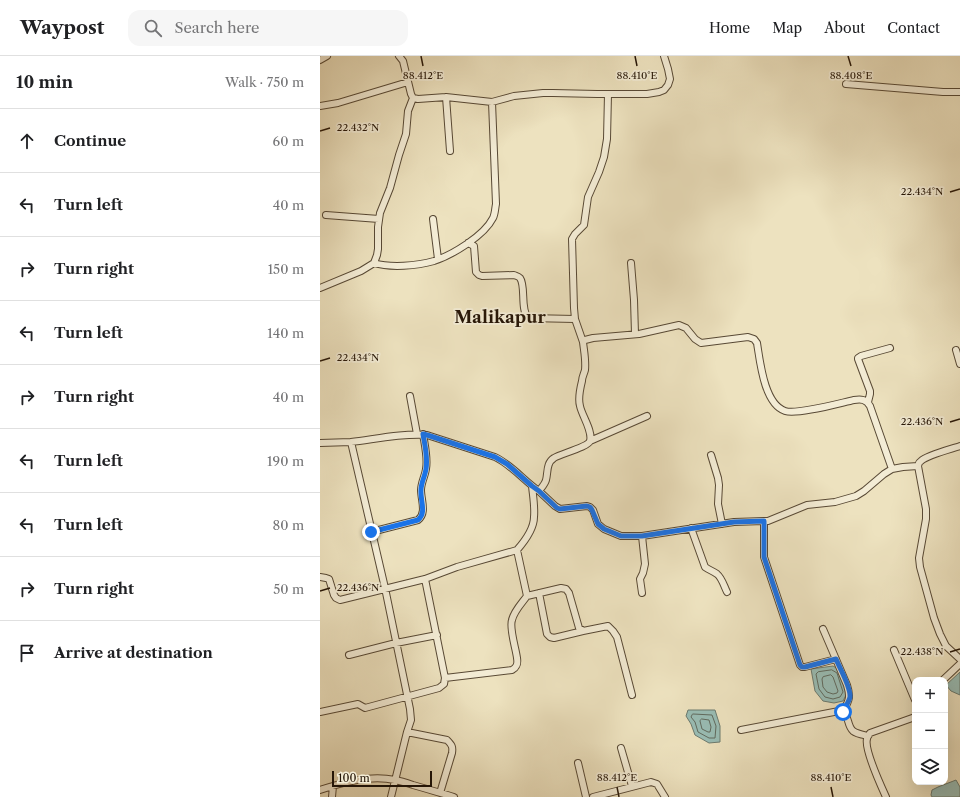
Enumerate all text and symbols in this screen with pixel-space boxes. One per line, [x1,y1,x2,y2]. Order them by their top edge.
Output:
search box [128,10,408,46]
text: Waypost [20,16,104,39]
icon: search [142,17,164,39]
text: Search here [174,18,259,37]
text: Home [709,19,750,37]
text: Map [772,19,802,37]
text: About [824,19,865,37]
text: Contact [887,19,940,37]
text: 88.412°E [403,69,443,82]
text: 88.410°E [616,69,658,82]
text: 88.408°E [830,69,872,82]
text: 10 min [16,72,73,92]
text: Walk · 750 m [225,74,304,90]
text: 22.432°N [337,121,379,134]
icon: ahead [16,130,38,152]
text: Continue [54,131,126,150]
text: 60 m [273,133,304,149]
text: 22.434°N [901,185,943,198]
icon: left [16,194,38,216]
text: Turn left [54,195,123,214]
text: 40 m [273,197,304,213]
icon: right [16,258,38,280]
text: Turn right [54,259,134,278]
text: 150 m [268,261,304,277]
district label: Malikapur [454,307,546,327]
icon: left [16,322,38,344]
text: Turn left [54,323,123,342]
text: 140 m [267,325,304,341]
text: 22.434°N [337,351,379,364]
icon: right [16,386,38,408]
text: Turn right [54,387,134,406]
text: 40 m [273,389,304,405]
text: 22.436°N [901,415,943,428]
icon: left [16,450,38,472]
text: Turn left [54,451,123,470]
text: 190 m [267,453,304,469]
icon: left [16,514,38,536]
text: Turn left [54,515,123,534]
text: 80 m [272,517,304,533]
route end [362,523,380,541]
icon: right [16,578,38,600]
text: Turn right [54,579,134,598]
text: 50 m [273,581,304,597]
text: 22.436°N [337,581,379,594]
icon: arrive [16,642,38,664]
text: Arrive at destination [54,643,213,662]
text: 22.438°N [901,645,943,658]
map controls [912,677,948,785]
button: + [912,677,948,713]
route start [834,703,852,721]
button: − [912,713,948,749]
button: layers [912,749,948,785]
scale bar [332,769,432,788]
text: 100 m [338,771,370,785]
text: 88.412°E [597,771,637,784]
text: 88.410°E [810,771,852,784]

